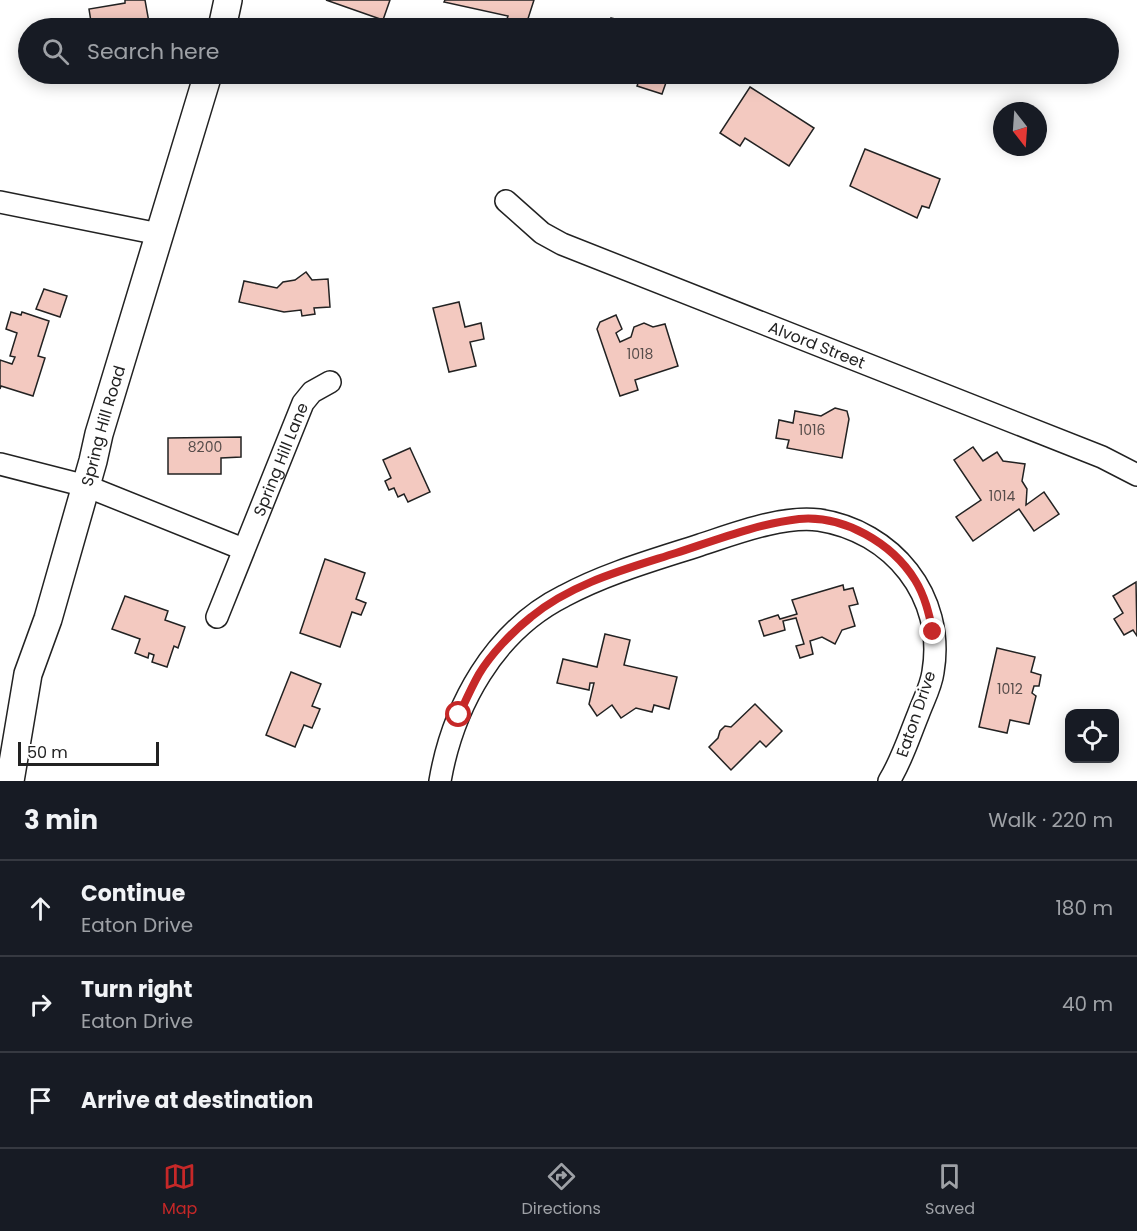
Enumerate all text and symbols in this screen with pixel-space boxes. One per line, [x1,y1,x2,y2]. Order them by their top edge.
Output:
search box [18,18,1119,84]
icon: search [39,35,72,68]
text: Search here [87,36,220,67]
north arrow [993,102,1047,156]
street label: Alvord Street [765,315,869,374]
house number: 1018 [627,344,653,364]
street label: Spring Hill Road [75,363,131,489]
street label: Spring Hill Lane [247,399,314,519]
house number: 1016 [799,420,825,440]
house number: 8200 [188,437,222,457]
house number: 1014 [989,486,1015,506]
route end [919,618,945,644]
street label: Eaton Drive [891,668,942,760]
house number: 1012 [997,679,1023,699]
route start [445,701,471,727]
map controls [1065,709,1119,763]
button: locate [1065,709,1119,763]
scale bar [18,739,159,766]
text: 50 m [27,741,68,764]
text: 3 min [24,802,98,838]
text: Walk · 220 m [988,806,1113,834]
text: Continue [81,878,185,909]
icon: ahead [24,892,57,925]
text: 180 m [1055,894,1113,922]
text: Eaton Drive [81,911,193,939]
text: Turn right [81,974,192,1005]
icon: right [24,988,57,1021]
text: 40 m [1062,990,1113,1018]
text: Eaton Drive [81,1007,193,1035]
icon: arrive [24,1084,57,1117]
text: Arrive at destination [81,1085,313,1116]
tab: Map [162,1160,197,1221]
tab: Directions [522,1160,601,1221]
tab: Saved [925,1160,975,1221]

